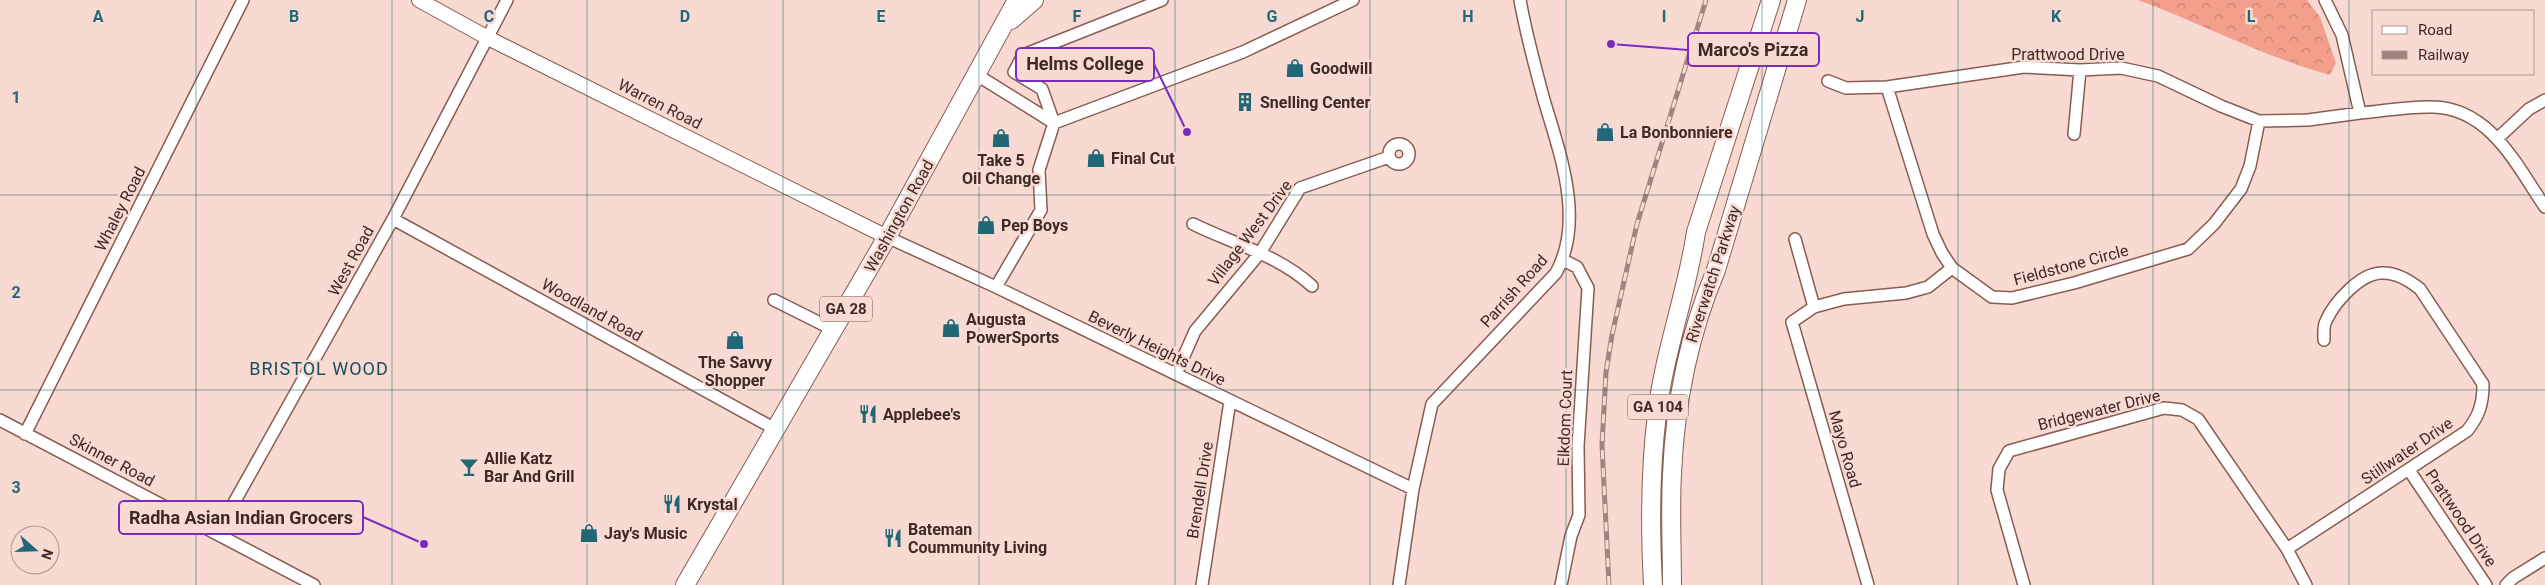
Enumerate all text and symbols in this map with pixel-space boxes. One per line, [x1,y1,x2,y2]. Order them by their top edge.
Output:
text: A [93,7,104,26]
text: B [289,7,299,26]
text: C [484,7,494,26]
text: D [680,7,690,26]
text: E [877,7,886,26]
text: F [1073,7,1082,26]
text: G [1267,7,1278,26]
text: H [1462,7,1474,26]
text: I [1662,7,1666,26]
text: J [1856,7,1864,26]
text: K [2051,7,2062,26]
text: L [2247,7,2256,26]
legend [2372,10,2535,75]
text: Road [2418,21,2452,39]
callout: Marco's Pizza [1688,33,1819,66]
text: Marco's Pizza [1698,39,1809,60]
street label: Prattwood Drive [2011,45,2125,64]
text: Railway [2418,46,2469,64]
callout: Helms College [1016,48,1154,81]
text: Helms College [1026,53,1144,74]
shop icon: Goodwill [1284,57,1306,79]
place label: Goodwill [1310,59,1372,78]
street label: Warren Road [615,75,705,133]
text: 1 [11,88,21,107]
building icon: Snelling Center [1234,91,1256,113]
place label: Snelling Center [1260,93,1370,112]
shop icon: La Bonbonniere [1594,121,1616,143]
place label: La Bonbonniere [1620,123,1733,142]
shop icon: Take 5 Oil Change [990,127,1012,149]
shop icon: Final Cut [1085,147,1107,169]
place label: Final Cut [1111,149,1175,168]
place label: Take 5 Oil Change [962,151,1040,188]
street label: Washington Road [860,157,938,275]
street label: Whaley Road [91,164,149,254]
street label: Village West Drive [1204,176,1296,290]
street label: Riverwatch Parkway [1682,203,1744,345]
shop icon: Pep Boys [975,214,997,236]
place label: Pep Boys [1001,216,1068,235]
street label: West Road [324,223,378,299]
street label: Fieldstone Circle [2011,241,2131,289]
street label: Parrish Road [1476,251,1552,331]
street label: Woodland Road [538,274,646,346]
text: 2 [11,283,21,302]
road number: GA 28 [820,296,872,322]
street label: Beverly Heights Drive [1085,307,1229,389]
place label: Augusta PowerSports [966,310,1059,347]
shop icon: Augusta PowerSports [940,317,962,339]
shop icon: The Savvy Shopper [724,329,746,351]
place label: The Savvy Shopper [698,353,773,390]
district label: BRISTOL WOOD [249,358,389,379]
street label: Elkdom Court [1554,369,1576,467]
street label: Bridgewater Drive [2036,386,2162,434]
road number: GA 104 [1628,394,1688,420]
restaurant icon: Applebee's [857,403,879,425]
place label: Applebee's [883,405,961,424]
street label: Mayo Road [1825,408,1865,490]
street label: Stillwater Drive [2358,413,2456,489]
street label: Skinner Road [66,430,158,490]
street label: Brendell Drive [1183,440,1217,540]
place label: Allie Katz Bar And Grill [484,449,575,486]
bar icon: Allie Katz Bar And Grill [458,456,480,478]
street label: Prattwood Drive [2421,466,2501,570]
text: 3 [11,478,21,497]
restaurant icon: Krystal [661,493,683,515]
place label: Krystal [687,495,738,514]
callout: Radha Asian Indian Grocers [119,501,363,534]
text: Radha Asian Indian Grocers [129,507,353,528]
place label: Bateman Coummunity Living [908,520,1047,557]
shop icon: Jay's Music [578,522,600,544]
place label: Jay's Music [604,524,687,543]
north arrow [10,525,60,575]
restaurant icon: Bateman Coummunity Living [882,527,904,549]
text: N [38,547,56,562]

